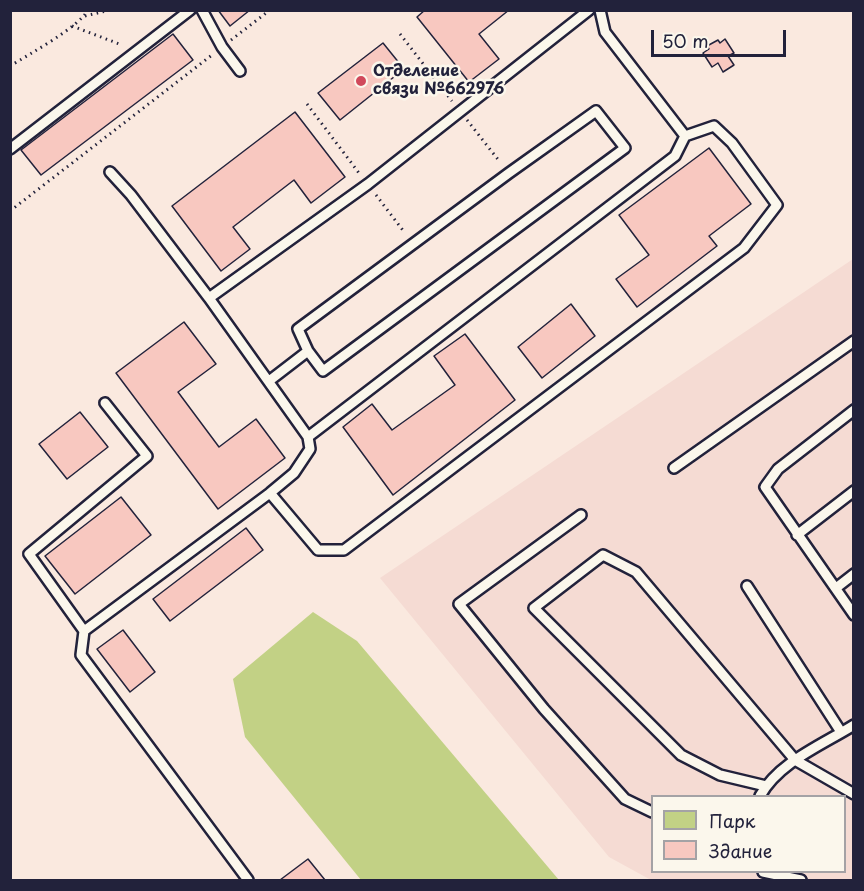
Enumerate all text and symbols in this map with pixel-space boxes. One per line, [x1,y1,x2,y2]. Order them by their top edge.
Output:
scale bar [654,18,789,56]
text: 50 m [662,27,709,54]
place label: Отделение связи №662976 [373,62,504,100]
marker: Отделение связи №662976 [354,74,368,88]
legend [651,795,846,873]
text: Парк [709,807,755,834]
text: Здание [709,837,772,864]

